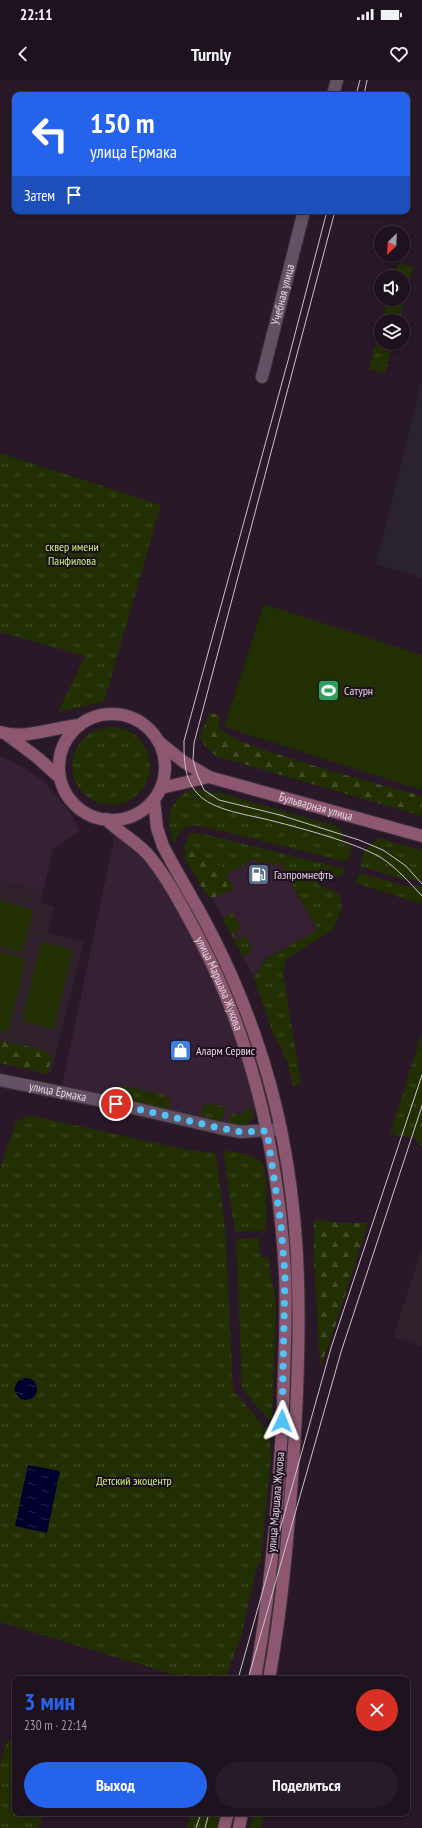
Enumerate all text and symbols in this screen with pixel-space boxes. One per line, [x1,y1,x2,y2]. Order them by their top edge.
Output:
text: 22:11 [20,5,52,24]
icon: back [12,43,34,65]
text: Turnly [191,43,231,66]
icon: heart [388,43,410,65]
text: 150 m [90,104,154,141]
icon: left [24,108,76,160]
text: улица Ермака [90,140,177,163]
icon: arrive [63,184,85,206]
text: Затем [24,186,55,205]
north arrow [374,226,410,262]
map controls [374,226,410,350]
street label: Учебная улица [267,262,297,326]
button: sound [374,270,410,306]
button: layers [374,314,410,350]
park label: сквер имени Панфилова [45,539,99,568]
sports icon: Сатурн [316,678,342,704]
place label: Сатурн [344,683,373,698]
street label: Бульварная улица [277,789,355,824]
fuel station icon: Газпромнефть [245,862,271,888]
place label: Газпромнефть [274,867,333,882]
street label: улица Маршала Жукова [193,934,246,1033]
shop icon: Аларм Сервис [168,1038,194,1064]
place label: Аларм Сервис [196,1043,256,1058]
street label: улица Ермака [28,1078,88,1104]
pin [99,1087,133,1121]
icon: arrive [105,1093,127,1115]
position arrow [261,1400,303,1442]
street label: улица Маршала Жукова [264,1451,287,1553]
park label: Детский экоцентр [96,1473,172,1488]
text: 3 мин [24,1686,75,1717]
button: close [356,1689,398,1731]
text: 230 m · 22:14 [24,1717,87,1734]
button: Выход [24,1762,207,1808]
button: Поделиться [215,1762,398,1808]

